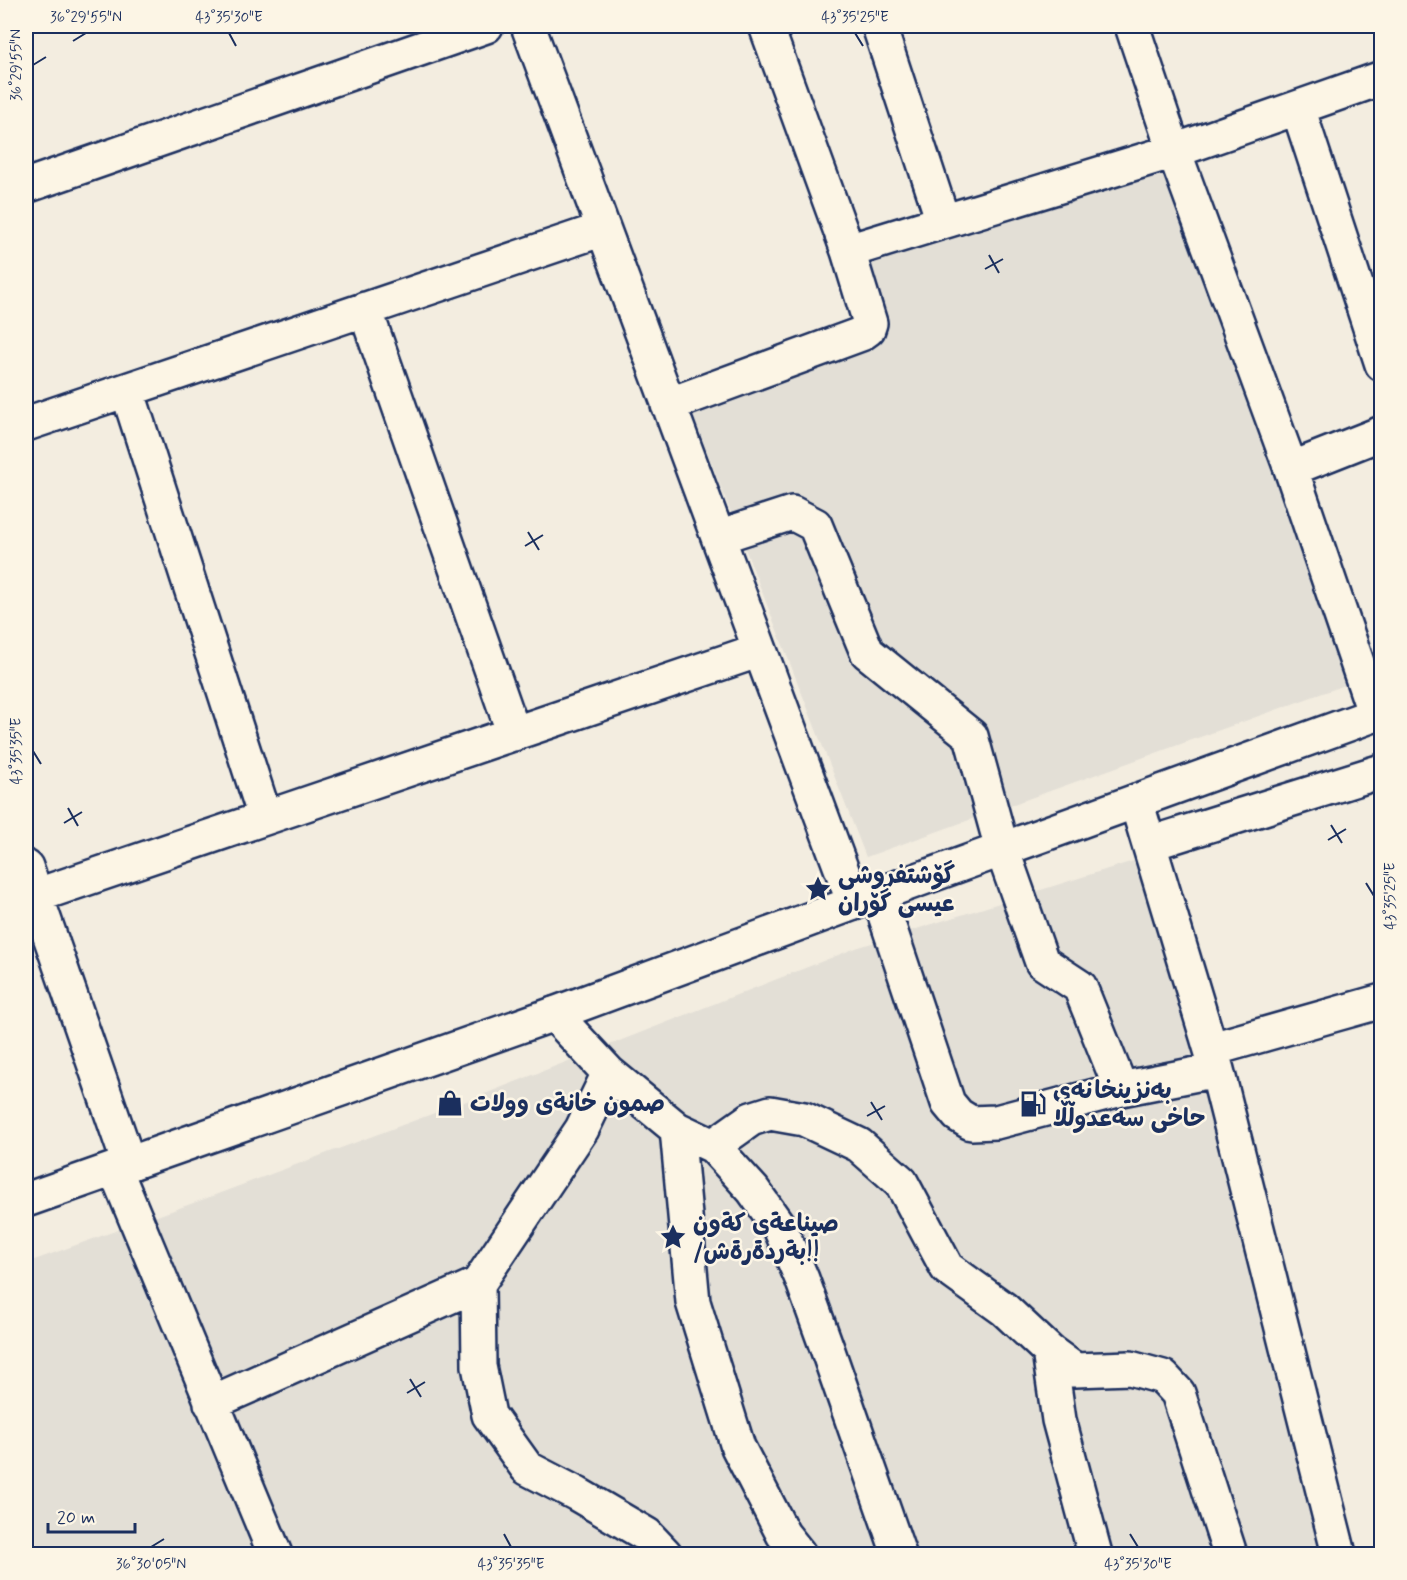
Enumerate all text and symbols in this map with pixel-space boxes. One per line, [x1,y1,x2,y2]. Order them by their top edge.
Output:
text: 36°29'55"N [50,8,122,28]
text: 43°35'30"E [195,8,263,28]
text: 43°35'25"E [821,8,889,28]
text: 36°29'55"N [7,29,27,101]
text: 43°35'35"E [7,717,27,785]
place label: گۆشتفروشی عیسی گۆران [838,860,955,920]
text: 43°35'25"E [1381,862,1401,930]
place icon: گۆشتفروشی عیسی گۆران [803,874,833,904]
place label: بەنزینخانەی حاخی سەعدوڵڵا [1053,1076,1205,1135]
shop icon: صمون خانةی وولات [435,1088,465,1118]
place label: صمون خانةی وولات [470,1089,665,1120]
fuel station icon: بەنزینخانەی حاخی سەعدوڵڵا [1018,1089,1048,1119]
place label: صيناعةى كةون /بةردةرةش!! [693,1209,839,1268]
place icon: صيناعةى كةون /بةردةرةش!! [658,1222,688,1252]
scale bar [48,1496,135,1534]
text: 20 m [57,1506,95,1530]
text: 36°30'05"N [116,1555,186,1575]
text: 43°35'35"E [477,1555,545,1575]
text: 43°35'30"E [1104,1555,1172,1575]

